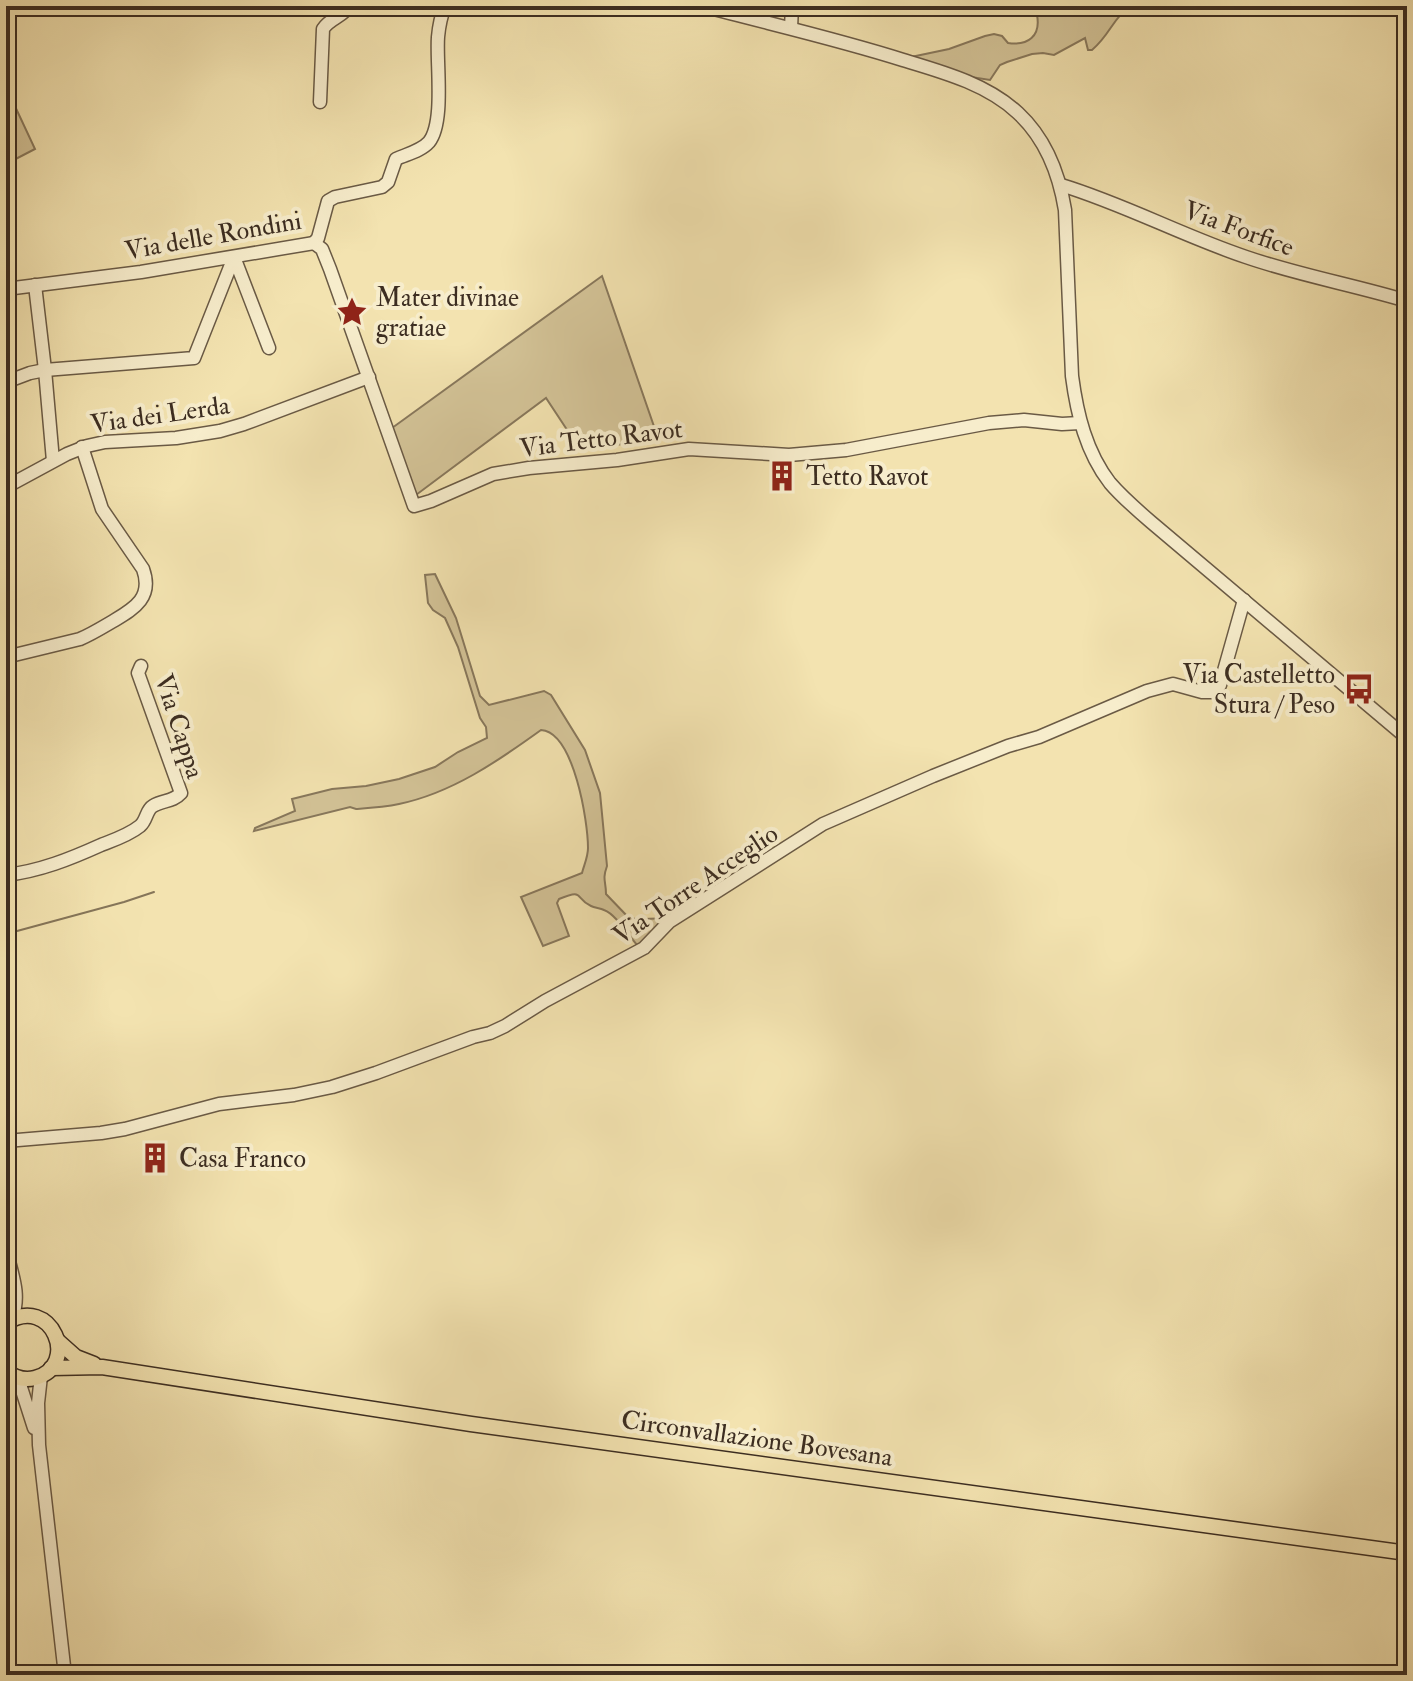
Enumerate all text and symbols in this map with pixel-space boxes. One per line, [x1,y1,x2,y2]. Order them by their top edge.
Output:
street label: Via Forfice [1179,194,1298,264]
street label: Via delle Rondini [122,205,304,267]
place label: Mater divinae gratiae [376,282,519,344]
place icon: Mater divinae gratiae [335,295,369,329]
street label: Via dei Lerda [89,389,232,441]
street label: Via Tetto Ravot [518,413,684,465]
building icon: Tetto Ravot [765,459,799,493]
place label: Tetto Ravot [806,461,928,493]
place label: Via Castelletto Stura / Peso [1182,659,1335,721]
street label: Via Cappa [146,670,211,783]
bus stop icon: Via Castelletto Stura / Peso [1342,672,1376,706]
street label: Via Torre Acceglio [607,818,784,952]
building icon: Casa Franco [138,1141,172,1175]
place label: Casa Franco [179,1143,306,1175]
street label: Circonvallazione Bovesana [619,1404,895,1474]

